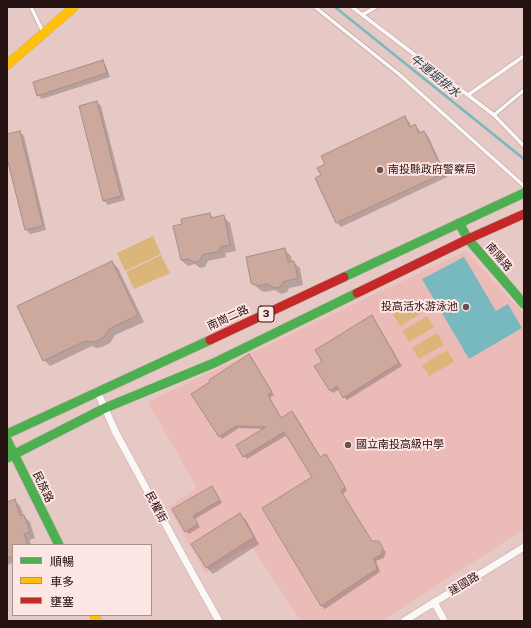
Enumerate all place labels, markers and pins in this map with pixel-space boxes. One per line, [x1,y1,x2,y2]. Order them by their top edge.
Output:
place label: 南投縣政府警察局 [388,163,476,177]
marker: 南投縣政府警察局 [375,165,385,175]
place label: 投高活水游泳池 [381,300,458,314]
marker: 投高活水游泳池 [461,302,471,312]
place label: 國立南投高級中學 [356,438,444,452]
marker: 國立南投高級中學 [343,440,353,450]

